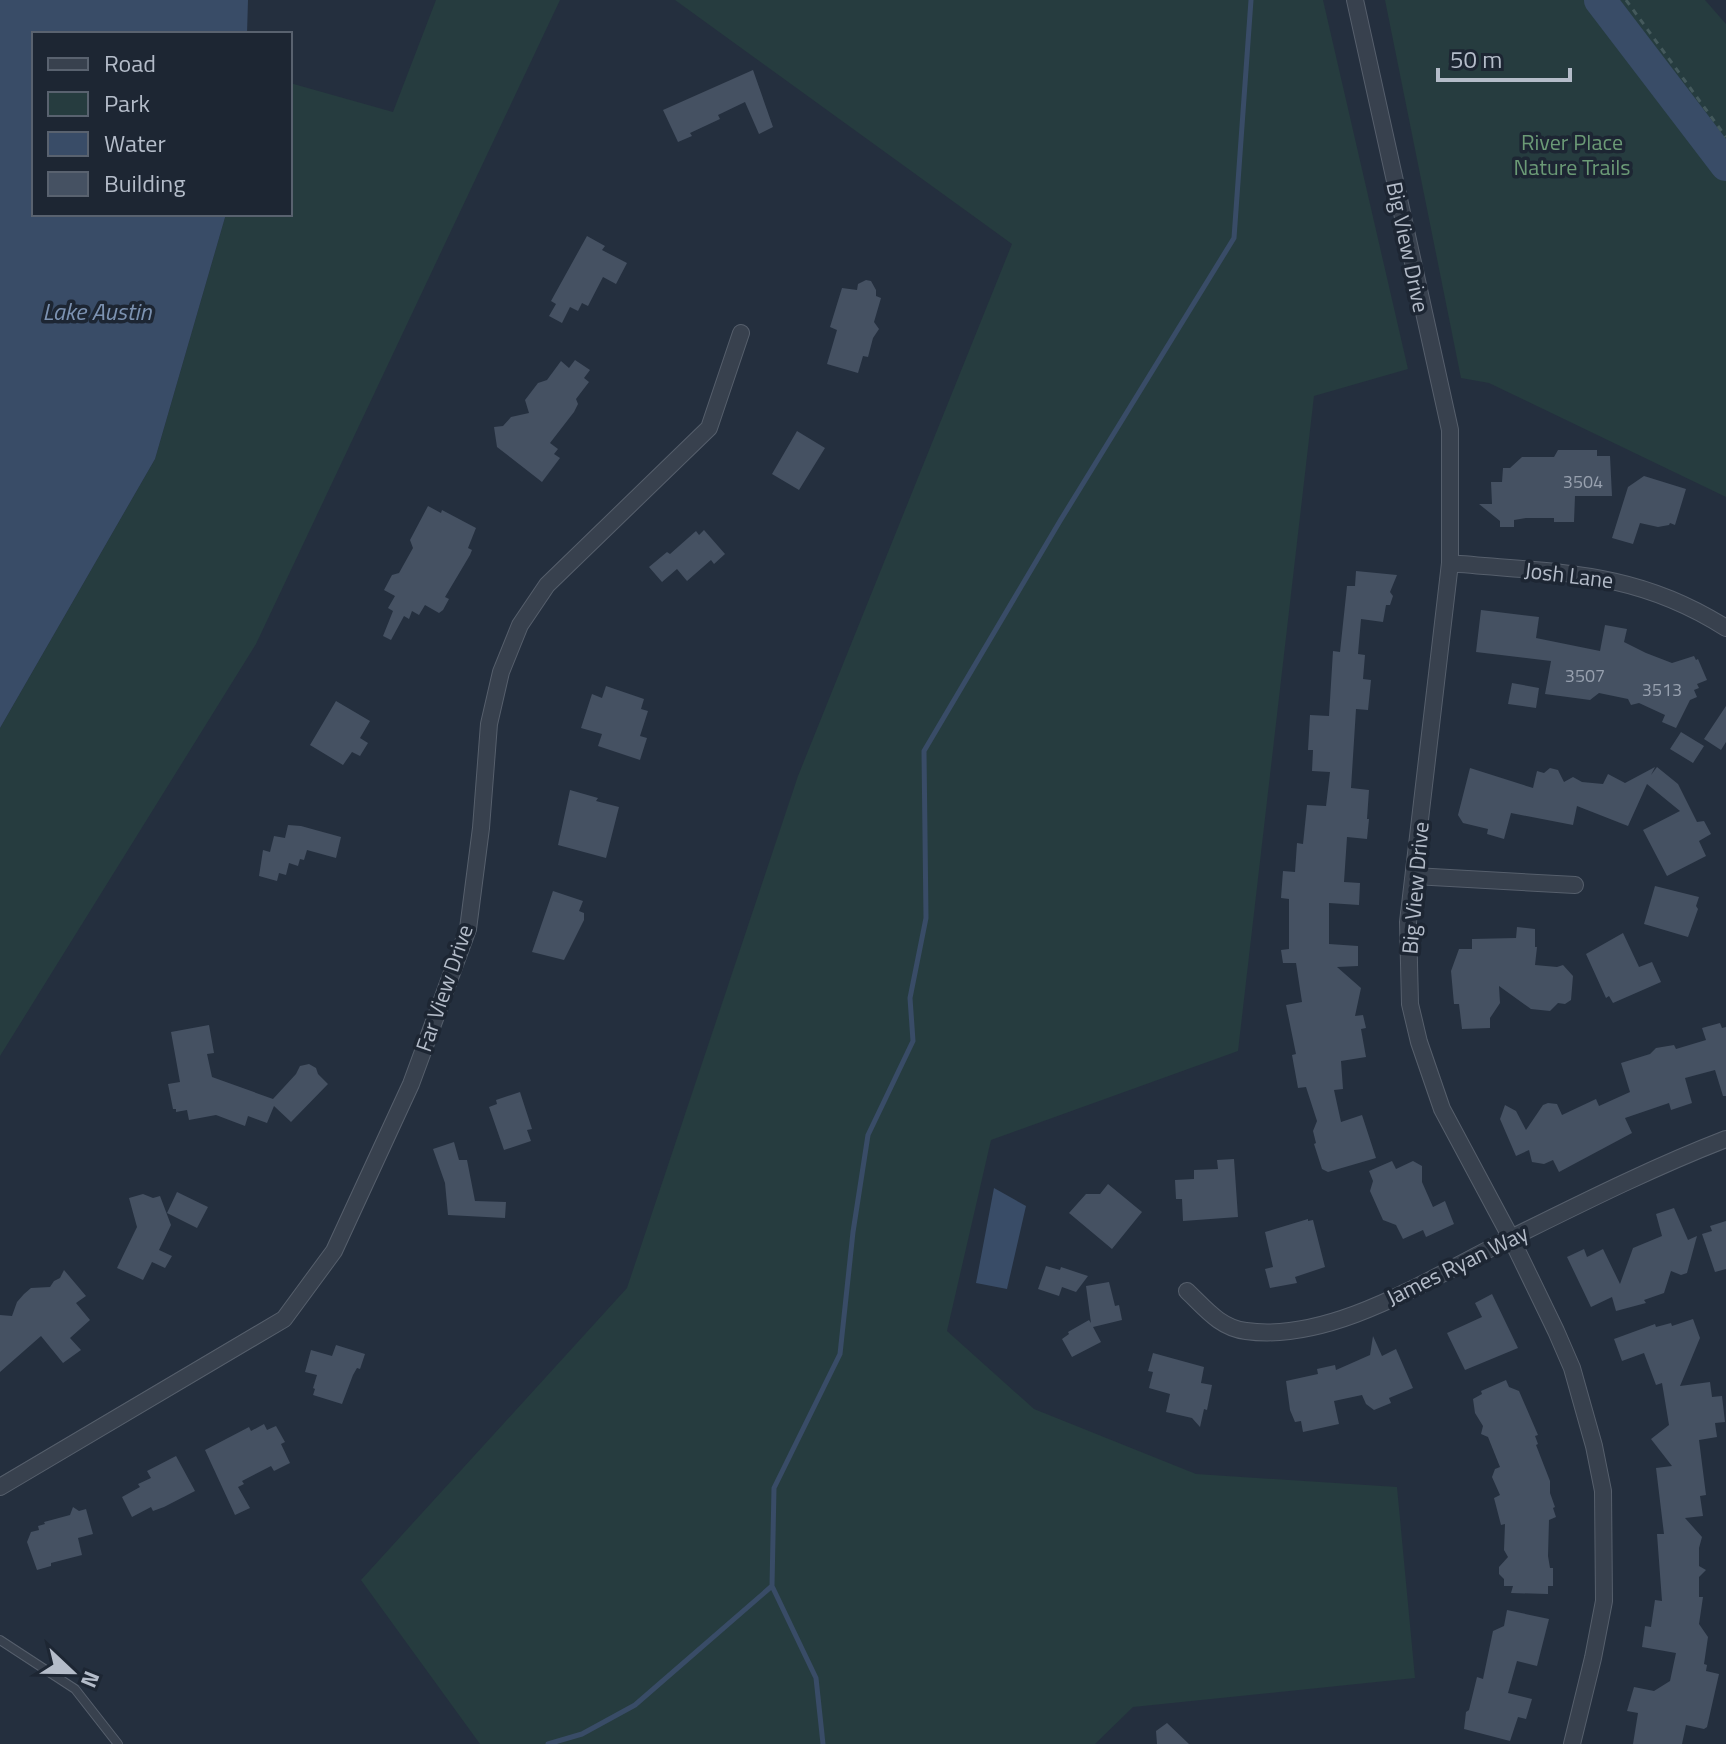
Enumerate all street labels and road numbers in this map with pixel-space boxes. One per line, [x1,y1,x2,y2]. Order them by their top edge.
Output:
street label: Big View Drive [1378,178,1438,316]
street label: Josh Lane [1523,553,1615,597]
street label: Big View Drive [1392,820,1438,956]
street label: Far View Drive [406,920,482,1056]
street label: James Ryan Way [1380,1216,1534,1314]

